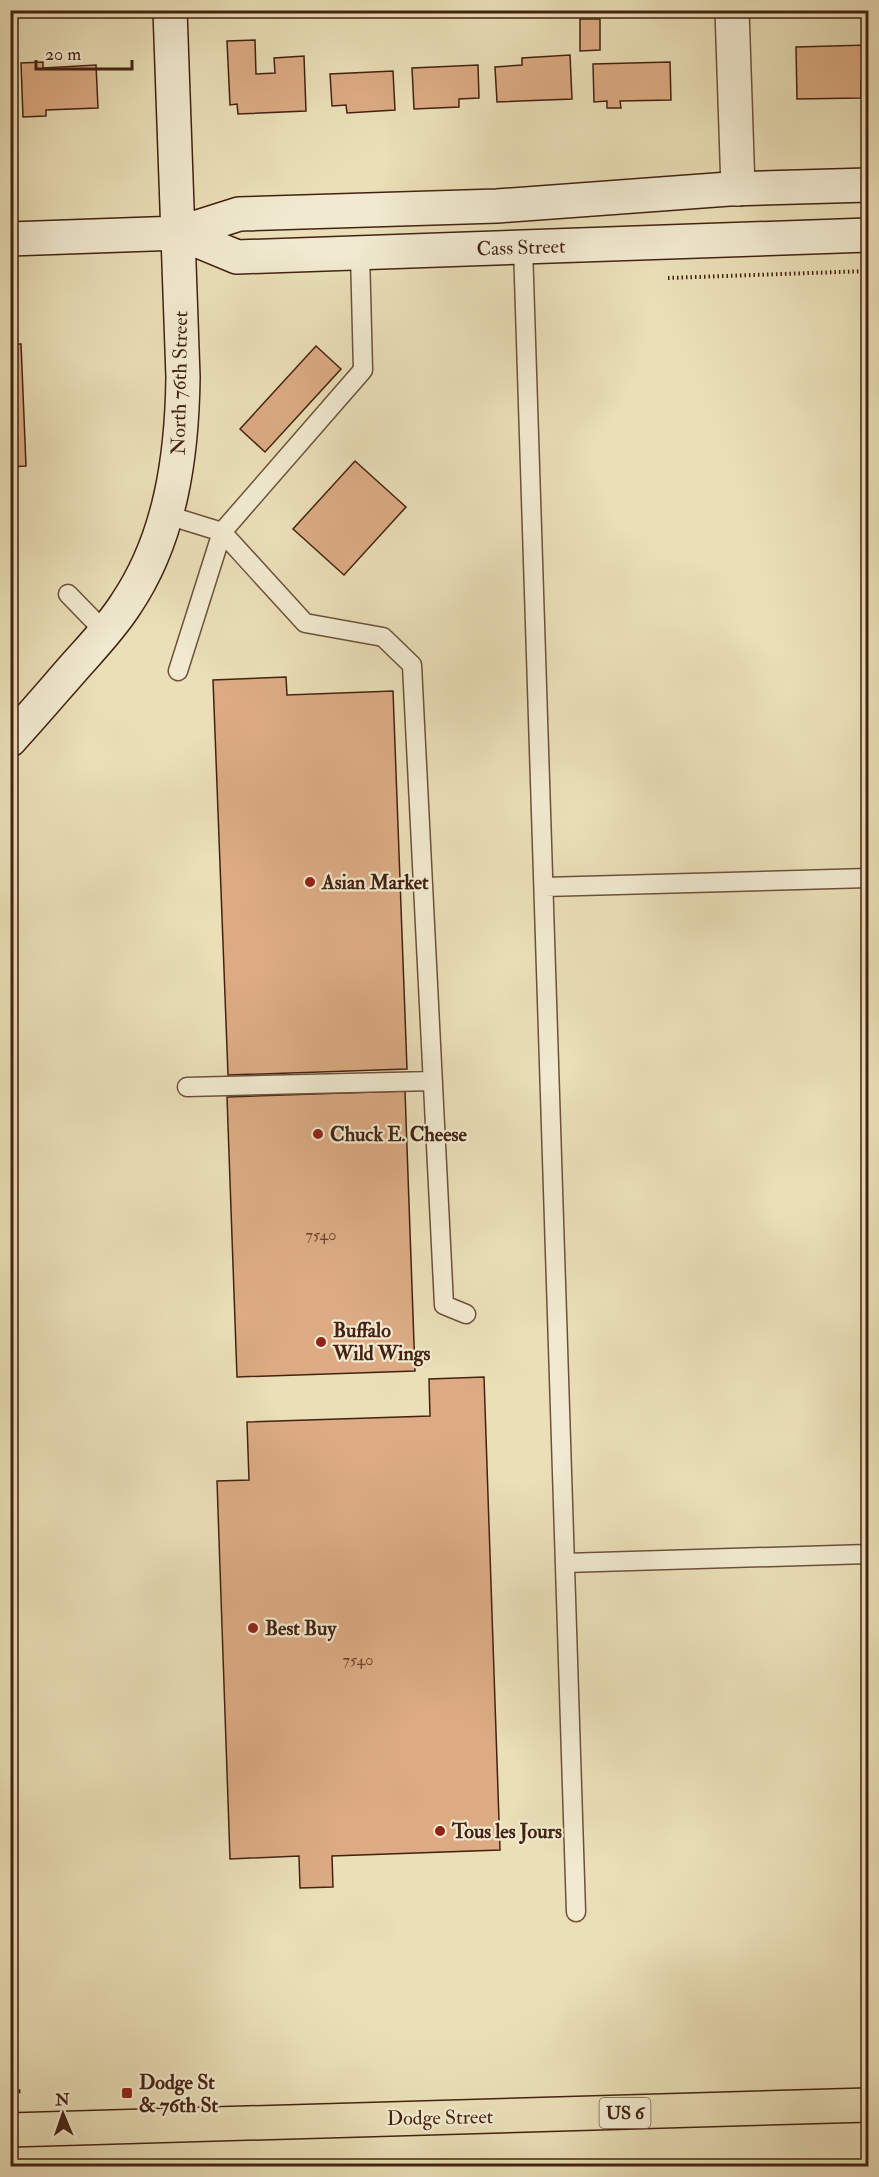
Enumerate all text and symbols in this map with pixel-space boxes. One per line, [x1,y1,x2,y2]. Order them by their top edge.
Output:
scale bar [36,33,132,71]
text: 20 m [45,43,81,66]
street label: Cass Street [476,233,566,262]
street label: North 76th Street [166,310,193,455]
place label: Asian Market [321,870,429,895]
marker: Asian Market [303,875,317,889]
place label: Chuck E. Cheese [330,1122,467,1147]
marker: Chuck E. Cheese [311,1127,325,1141]
house number: 7540 [306,1225,336,1245]
place label: Buffalo Wild Wings [332,1318,431,1367]
marker: Buffalo Wild Wings [314,1335,328,1349]
place label: Best Buy [265,1616,337,1642]
marker: Best Buy [246,1621,260,1635]
house number: 7540 [343,1650,373,1670]
place label: Tous les Jours [451,1819,562,1844]
marker: Tous les Jours [433,1824,447,1838]
place label: Dodge St & 76th St [139,2070,219,2118]
north arrow [33,2084,93,2144]
marker: Dodge St & 76th St [120,2086,134,2100]
text: N [54,2090,71,2110]
road number: US 6 [600,2098,650,2128]
street label: Dodge Street [387,2104,494,2131]

